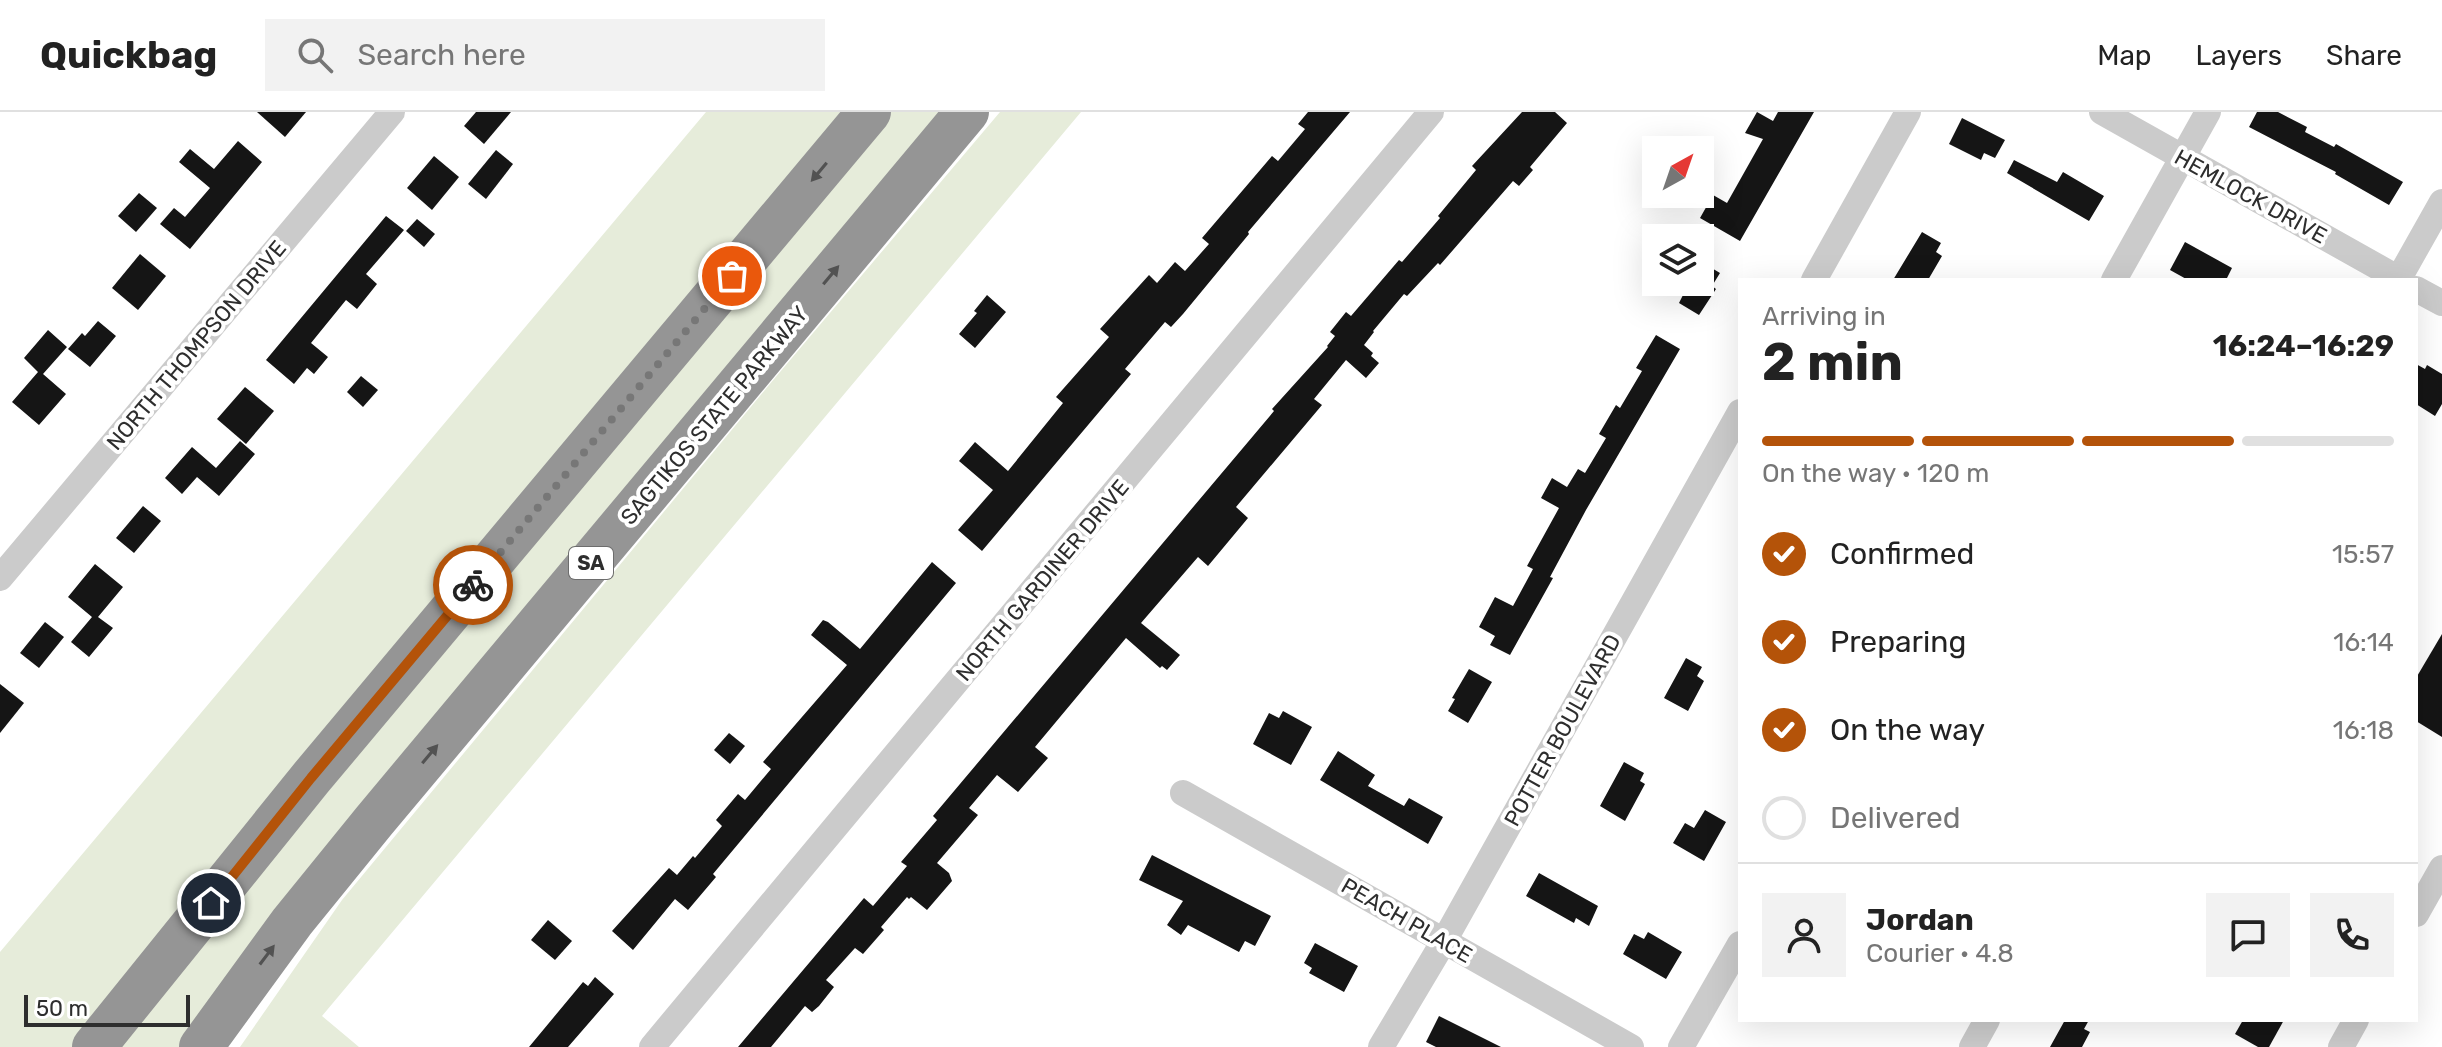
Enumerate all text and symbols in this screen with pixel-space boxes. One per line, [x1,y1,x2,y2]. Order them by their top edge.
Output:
search box [265,19,825,91]
text: Quickbag [40,32,217,78]
icon: search [293,33,337,77]
text: Search here [357,37,526,73]
text: Map [2097,39,2152,72]
text: Layers [2196,39,2282,72]
text: Share [2326,39,2402,72]
north arrow [1642,136,1714,208]
map controls [1642,136,1714,296]
street label: HEMLOCK DRIVE [2170,143,2332,249]
one-way arrow [811,162,828,182]
button: layers [1642,224,1714,296]
street label: NORTH THOMPSON DRIVE [101,235,292,456]
pin [698,242,766,310]
icon: bag [710,254,754,298]
one-way arrow [822,265,839,285]
street label: SAGTIKOS STATE PARKWAY [615,301,814,530]
text: Arriving in [1762,301,1886,332]
text: 16:24–16:29 [2213,328,2394,364]
text: 2 min [1762,331,1903,393]
text: On the way · 120 m [1762,458,1989,489]
street label: NORTH GARDINER DRIVE [950,474,1135,687]
icon: check [1762,532,1806,576]
text: Confirmed [1830,536,1974,572]
text: 15:57 [2332,539,2394,570]
courier [433,545,513,625]
road number: SA [569,547,613,579]
icon: bike [451,563,495,607]
icon: check [1762,620,1806,664]
text: Preparing [1830,624,1966,660]
text: 16:14 [2333,627,2394,658]
street label: POTTER BOULEVARD [1498,629,1626,831]
icon: check [1762,708,1806,752]
text: On the way [1830,712,1985,748]
text: 16:18 [2333,715,2394,746]
one-way arrow [421,744,438,764]
text: Delivered [1830,800,1961,836]
pin [177,869,245,937]
street label: PEACH PLACE [1337,872,1477,969]
icon: home [189,881,233,925]
button: person [1762,893,1846,977]
button: chat [2206,893,2290,977]
button: phone [2310,893,2394,977]
text: Jordan [1866,902,1974,938]
text: Courier · 4.8 [1866,938,2014,969]
one-way arrow [258,945,274,966]
scale bar [24,991,190,1027]
text: 50 m [36,995,88,1022]

